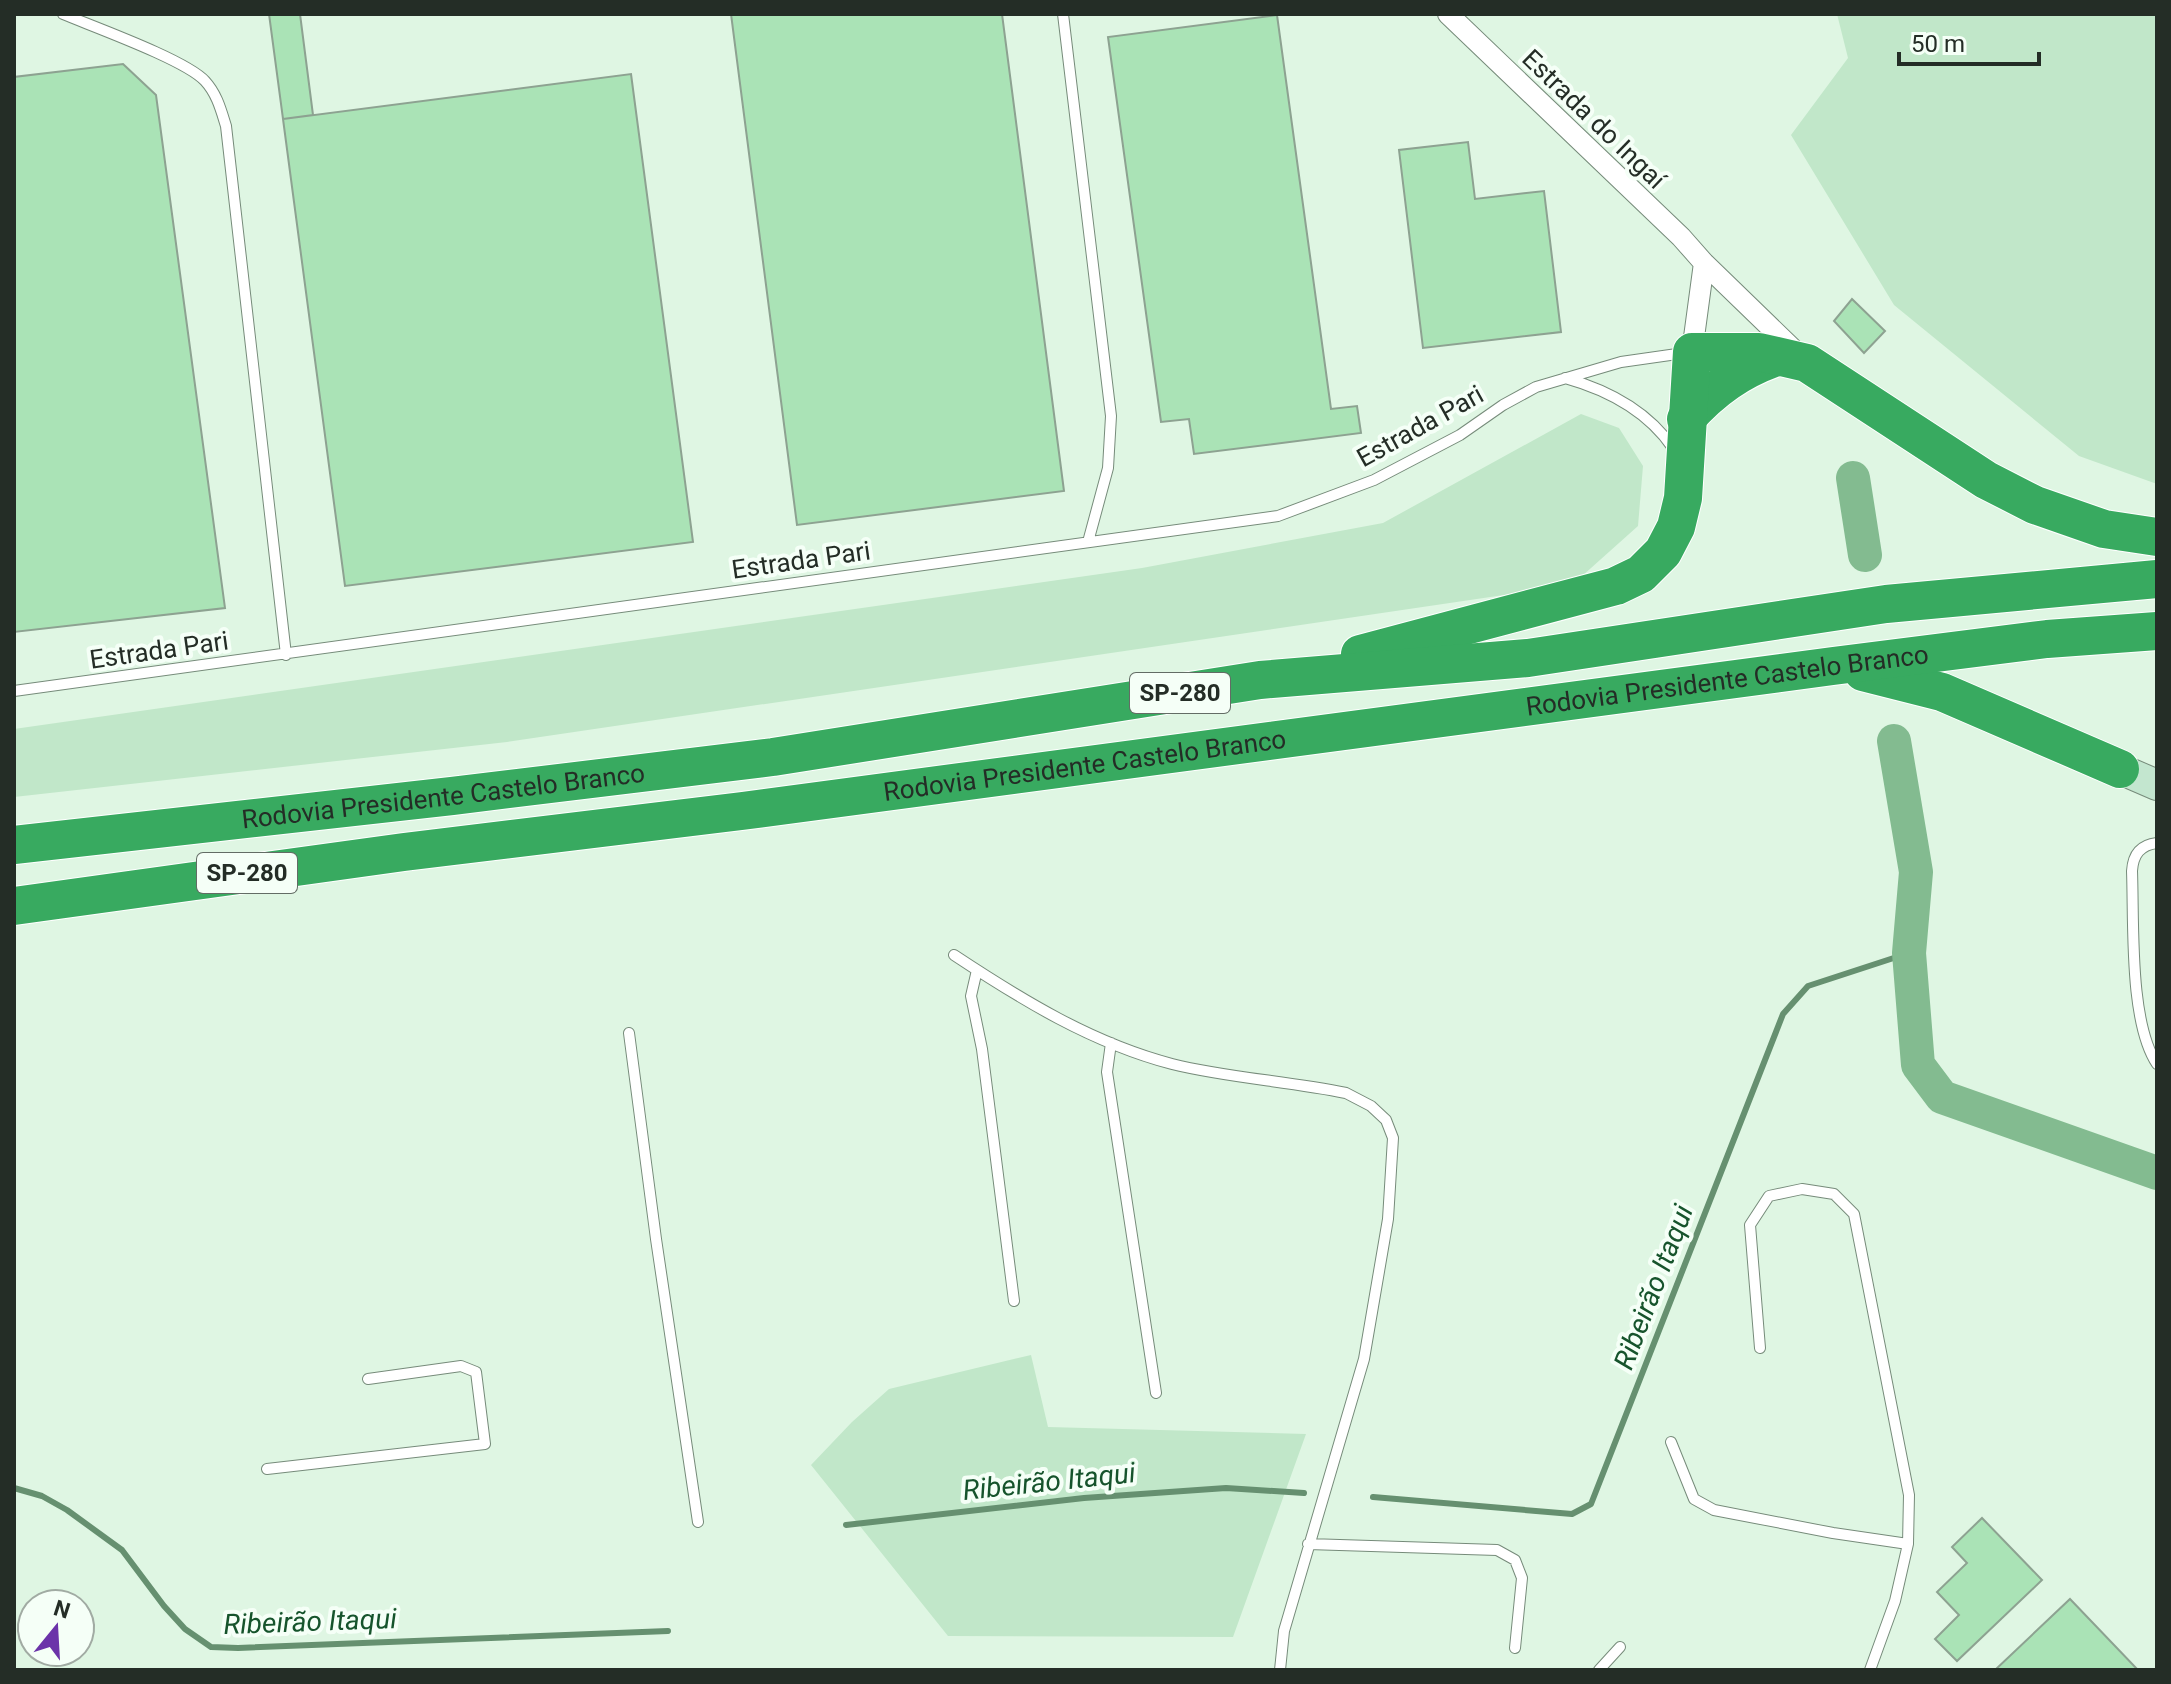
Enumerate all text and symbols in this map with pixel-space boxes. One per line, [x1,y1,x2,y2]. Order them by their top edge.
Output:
scale bar [1899,16,2039,66]
text: 50 m [1911,30,1965,58]
street label: Estrada do Ingaí [1516,43,1673,196]
street label: Estrada Pari [1352,379,1488,473]
street label: Estrada Pari [730,535,872,585]
street label: Estrada Pari [88,625,230,675]
street label: Rodovia Presidente Castelo Branco [1524,639,1930,722]
road number: SP-280 [1130,673,1230,713]
street label: Rodovia Presidente Castelo Branco [882,724,1288,807]
street label: Rodovia Presidente Castelo Branco [240,758,647,834]
road number: SP-280 [197,853,297,893]
water label: Ribeirão Itaqui [1607,1200,1700,1374]
water label: Ribeirão Itaqui [961,1456,1137,1507]
north arrow [16,1588,96,1668]
text: N [51,1595,73,1624]
water label: Ribeirão Itaqui [223,1602,398,1641]

